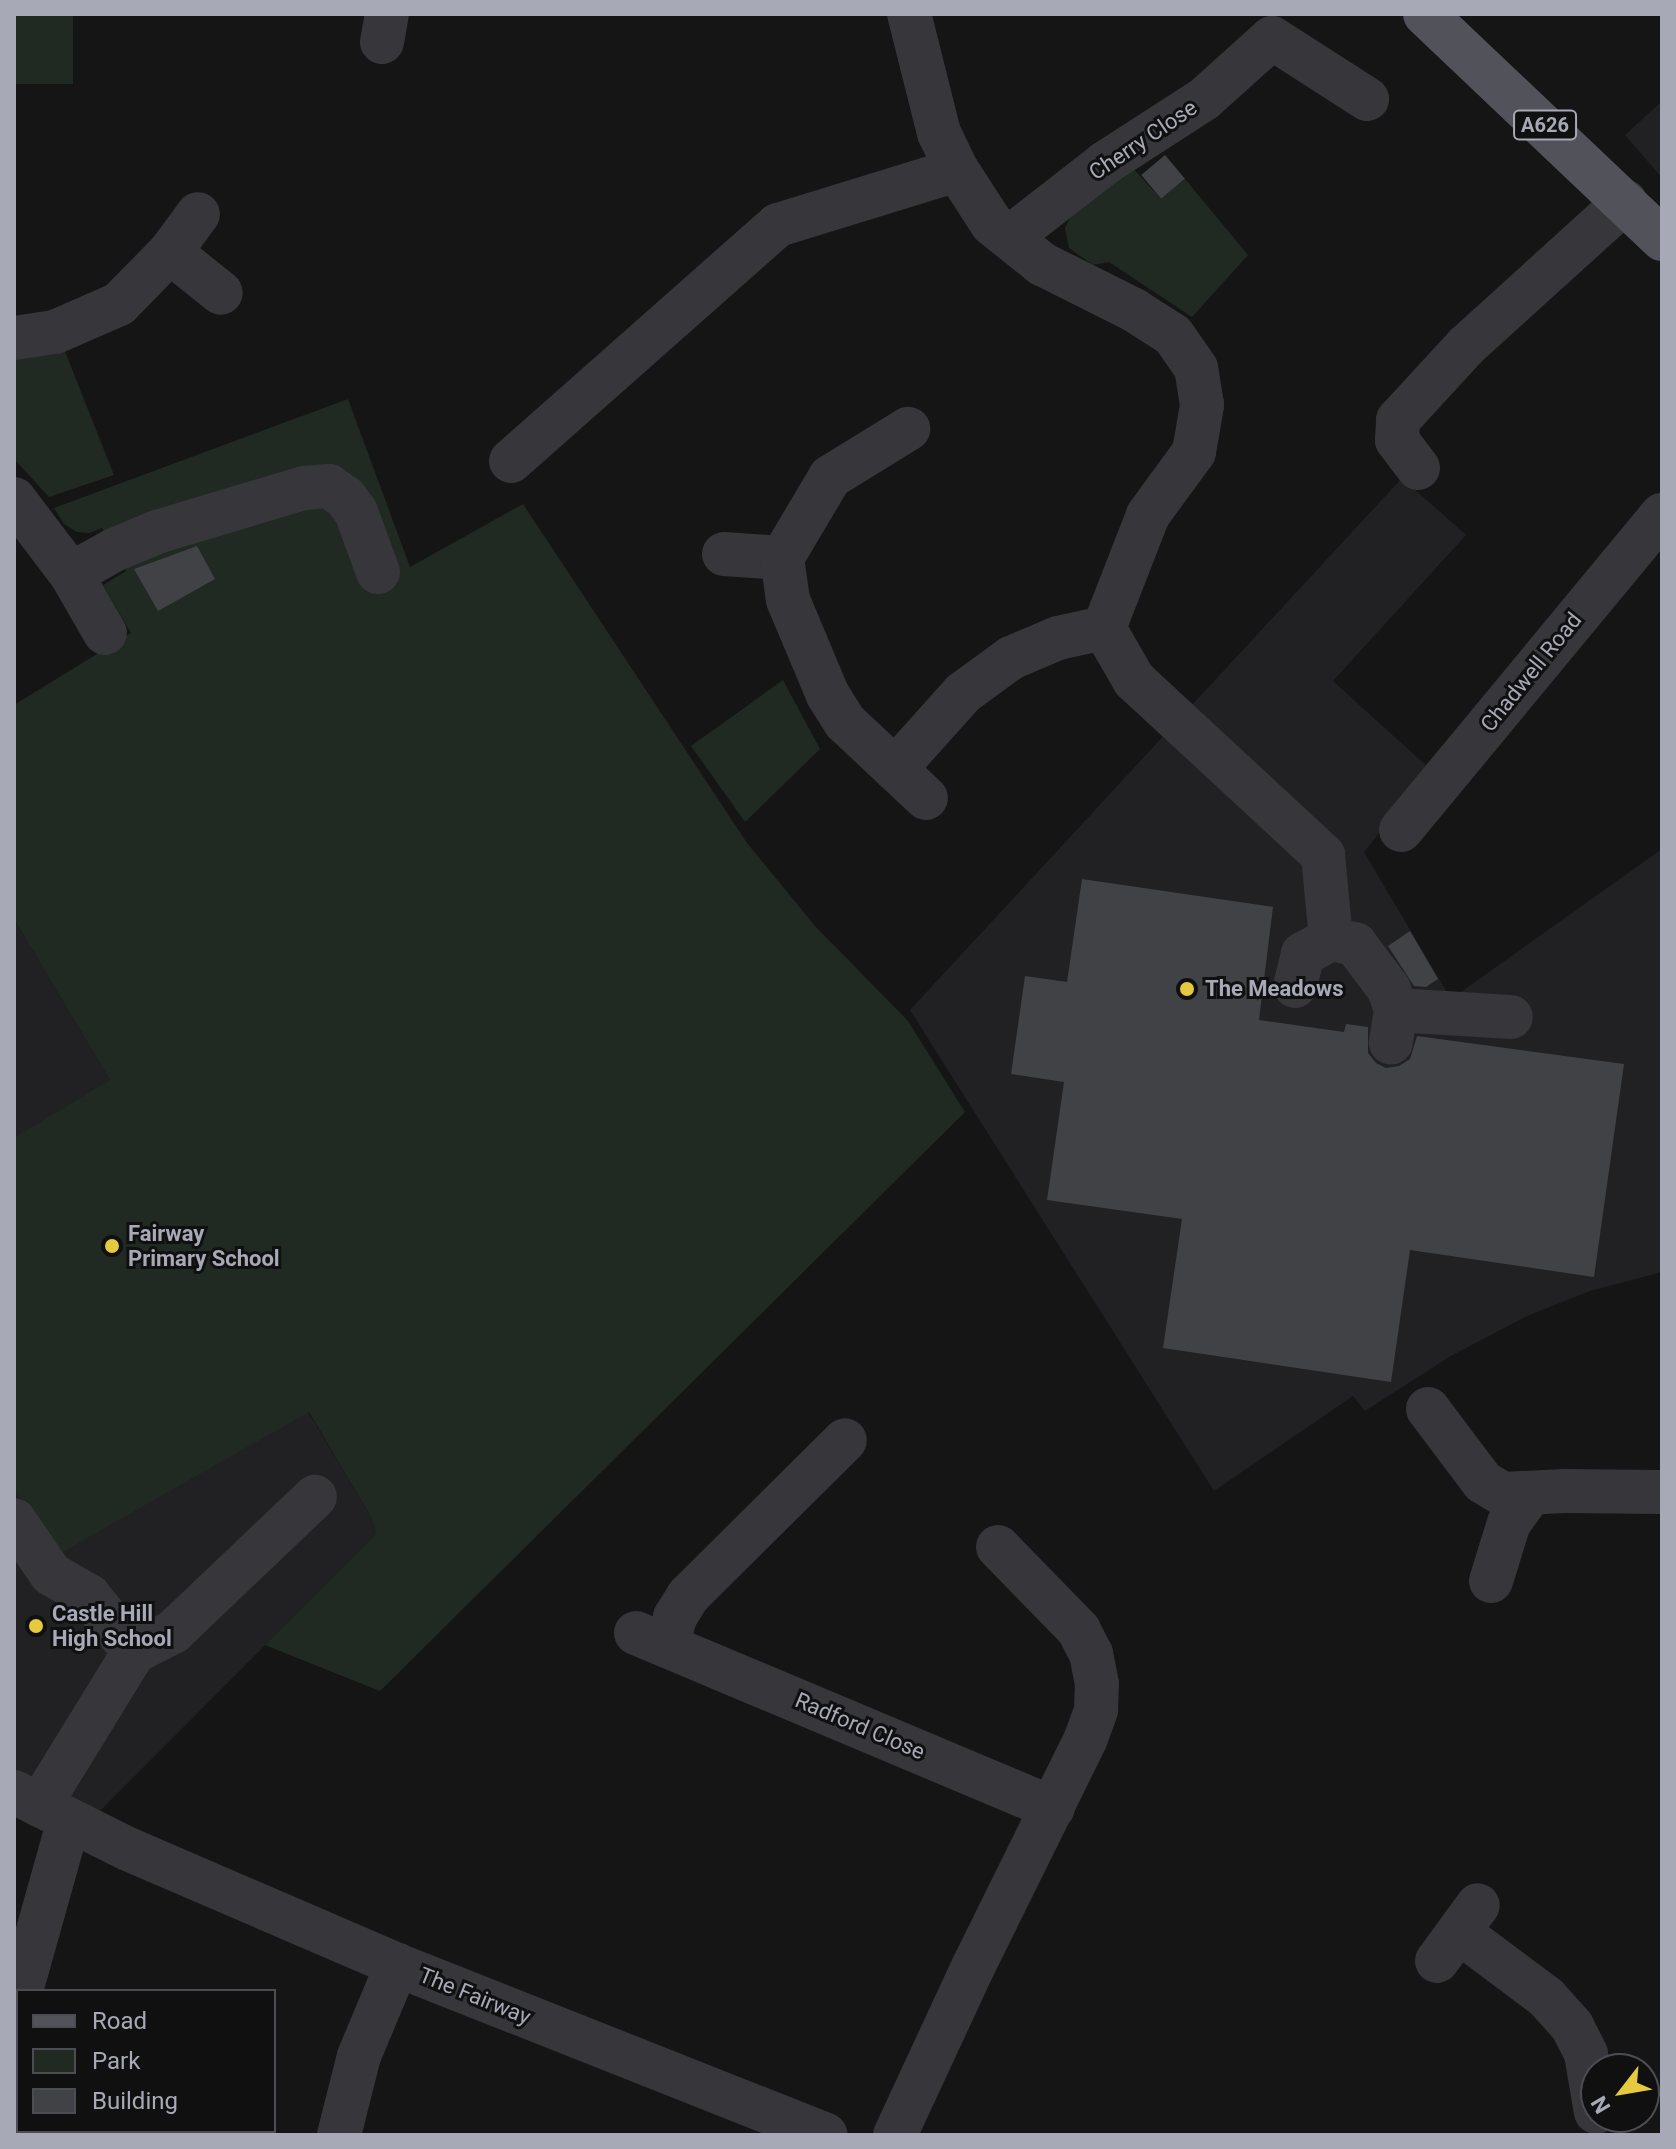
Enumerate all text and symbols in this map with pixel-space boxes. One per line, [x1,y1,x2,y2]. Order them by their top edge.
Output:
street label: Cherry Close [1084,94,1202,186]
road number: A626 [1513,109,1577,141]
street label: Chadwell Road [1475,607,1587,737]
place label: The Meadows [1205,976,1343,1002]
marker: The Meadows [1176,978,1198,1000]
place label: Fairway Primary School [128,1220,280,1272]
marker: Fairway Primary School [103,1237,121,1255]
place label: Castle Hill High School [52,1600,172,1652]
marker: Castle Hill High School [27,1617,45,1635]
street label: Radford Close [791,1687,929,1765]
street label: The Fairway [415,1962,535,2030]
legend [16,1989,276,2133]
text: Road [92,2007,147,2035]
text: Park [92,2047,140,2075]
north arrow [1580,2053,1660,2133]
text: Building [92,2087,178,2115]
text: N [1586,2091,1615,2118]

